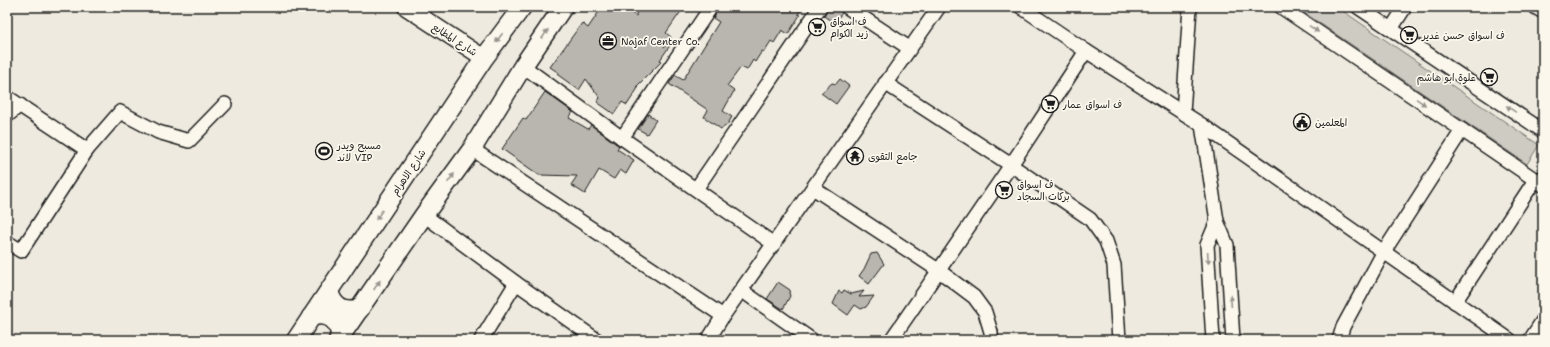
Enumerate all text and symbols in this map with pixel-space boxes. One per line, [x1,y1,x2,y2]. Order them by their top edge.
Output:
place label: ف اسواق زيد الكوام [830,15,869,42]
supermarket icon: ف اسواق زيد الكوام [807,17,827,37]
street label: شارع المطابع [429,20,480,61]
one-way arrow [1308,25,1319,33]
supermarket icon: ف اسواق حسن غدير [1399,25,1419,45]
one-way arrow [541,29,549,39]
place label: ف اسواق حسن غدير [1421,29,1505,42]
office icon: Najaf Center Co. [598,31,618,51]
one-way arrow [494,33,503,44]
place label: Najaf Center Co. [621,35,700,48]
supermarket icon: علوة ابو هاشم [1479,67,1499,87]
place label: علوة ابو هاشم [1417,71,1476,85]
supermarket icon: ف اسواق عمار [1040,94,1060,114]
place label: ف اسواق عمار [1062,98,1122,111]
one-way arrow [1416,98,1426,106]
one-way arrow [1505,105,1516,113]
public building icon: المعلمين [1292,112,1312,132]
place label: المعلمين [1315,116,1347,129]
place label: مسبح ويدر لاند VIP [336,139,381,164]
sports icon: مسبح ويدر لاند VIP [314,141,334,161]
temple icon: جامع التقوى [845,146,865,166]
street label: شارع الاهرام [388,147,430,199]
place label: جامع التقوى [868,150,918,165]
one-way arrow [446,173,454,183]
place label: ف اسواق بركات السجاد [1017,178,1070,203]
supermarket icon: ف اسواق بركات السجاد [994,180,1014,200]
one-way arrow [375,210,383,221]
one-way arrow [1204,252,1211,264]
one-way arrow [373,280,381,290]
one-way arrow [1227,295,1234,307]

